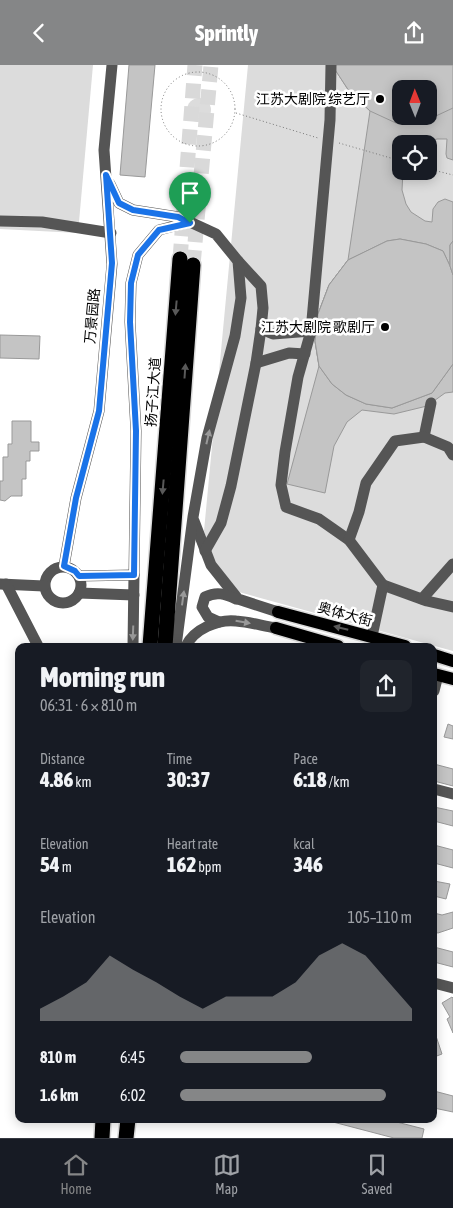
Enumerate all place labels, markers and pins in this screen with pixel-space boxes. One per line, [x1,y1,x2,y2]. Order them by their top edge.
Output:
place label: 江苏大剧院 综艺厅 [256,91,370,107]
marker: 江苏大剧院 综艺厅 [374,93,386,105]
pin [169,172,211,223]
place label: 江苏大剧院 歌剧厅 [261,319,375,335]
marker: 江苏大剧院 歌剧厅 [379,321,391,333]

